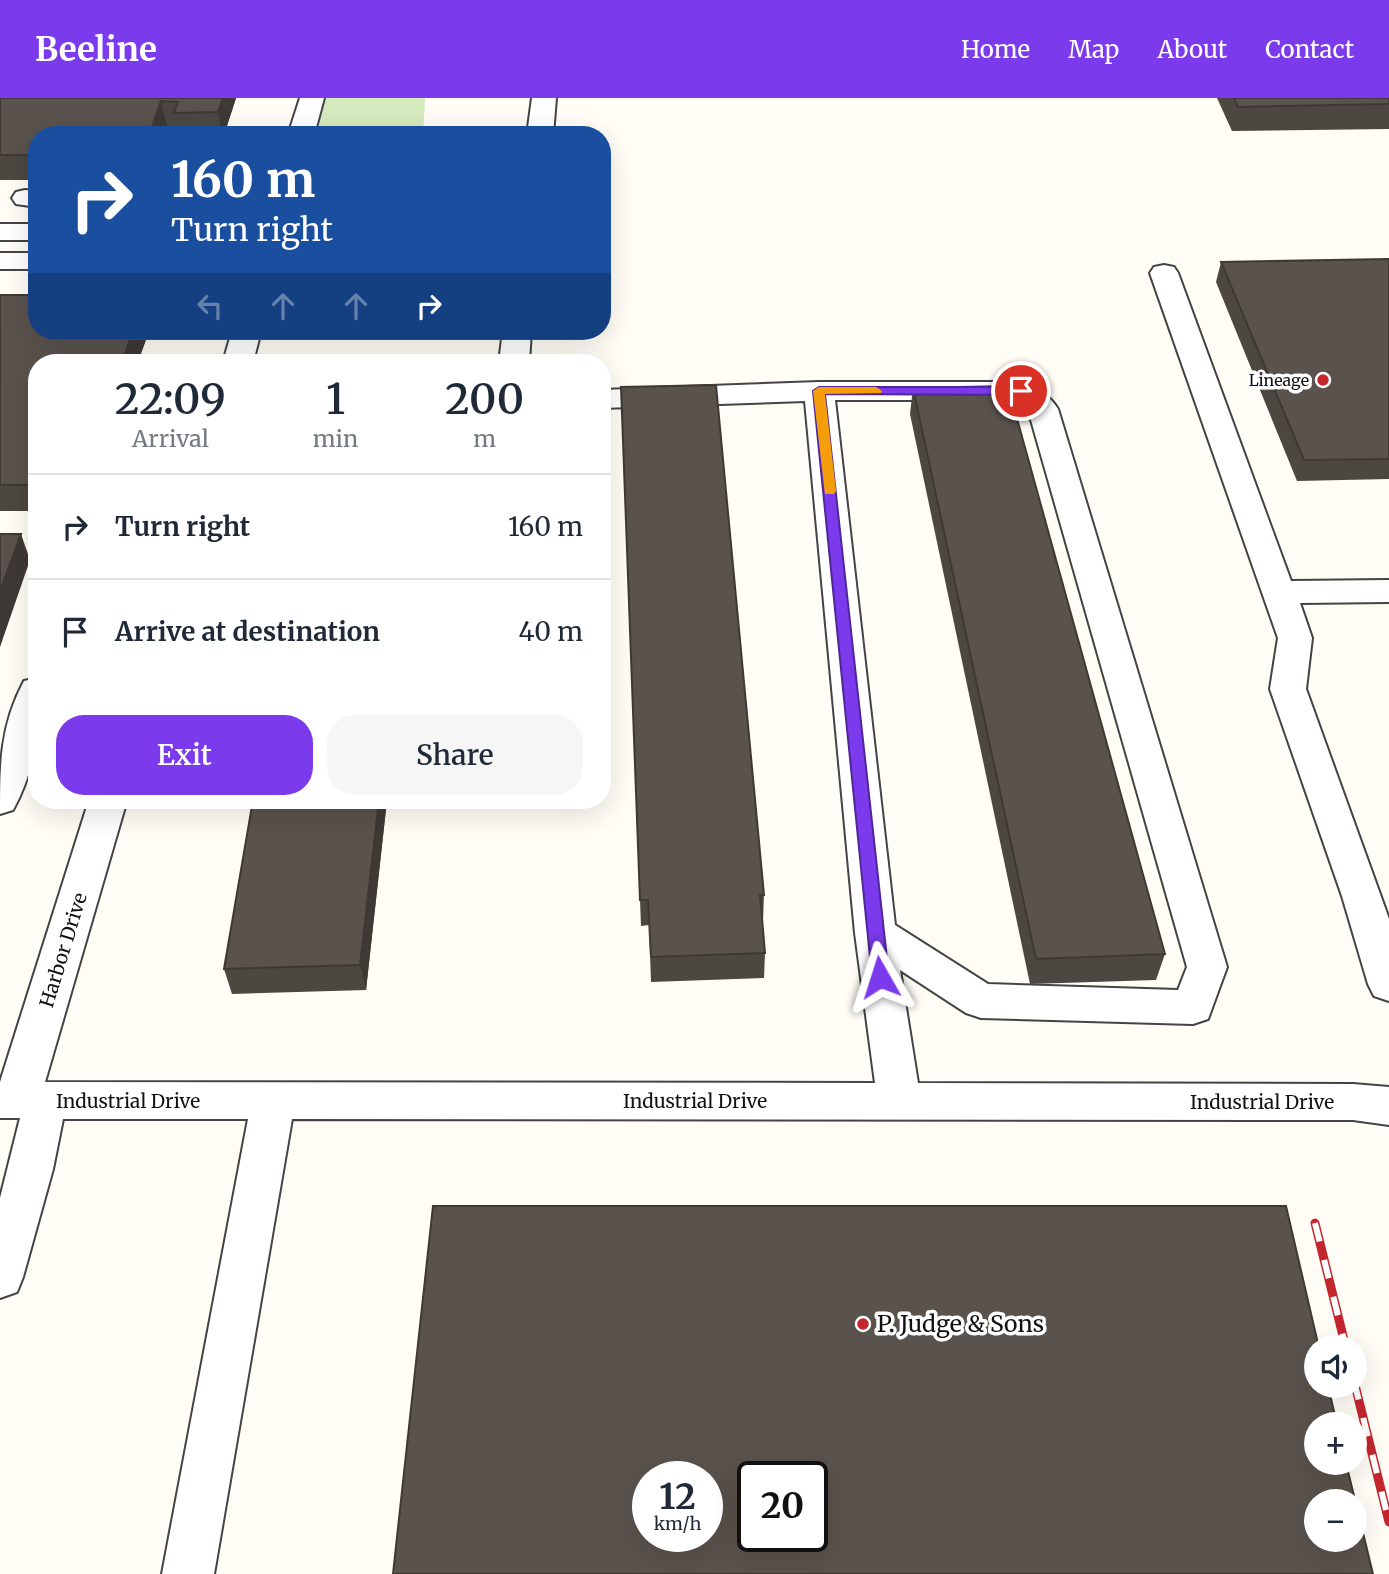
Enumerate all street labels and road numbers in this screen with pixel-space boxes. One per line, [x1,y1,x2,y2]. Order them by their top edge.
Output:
street label: Harbor Drive [34,890,92,1010]
street label: Industrial Drive [56,1089,200,1113]
street label: Industrial Drive [623,1089,767,1113]
street label: Industrial Drive [1190,1090,1334,1114]

